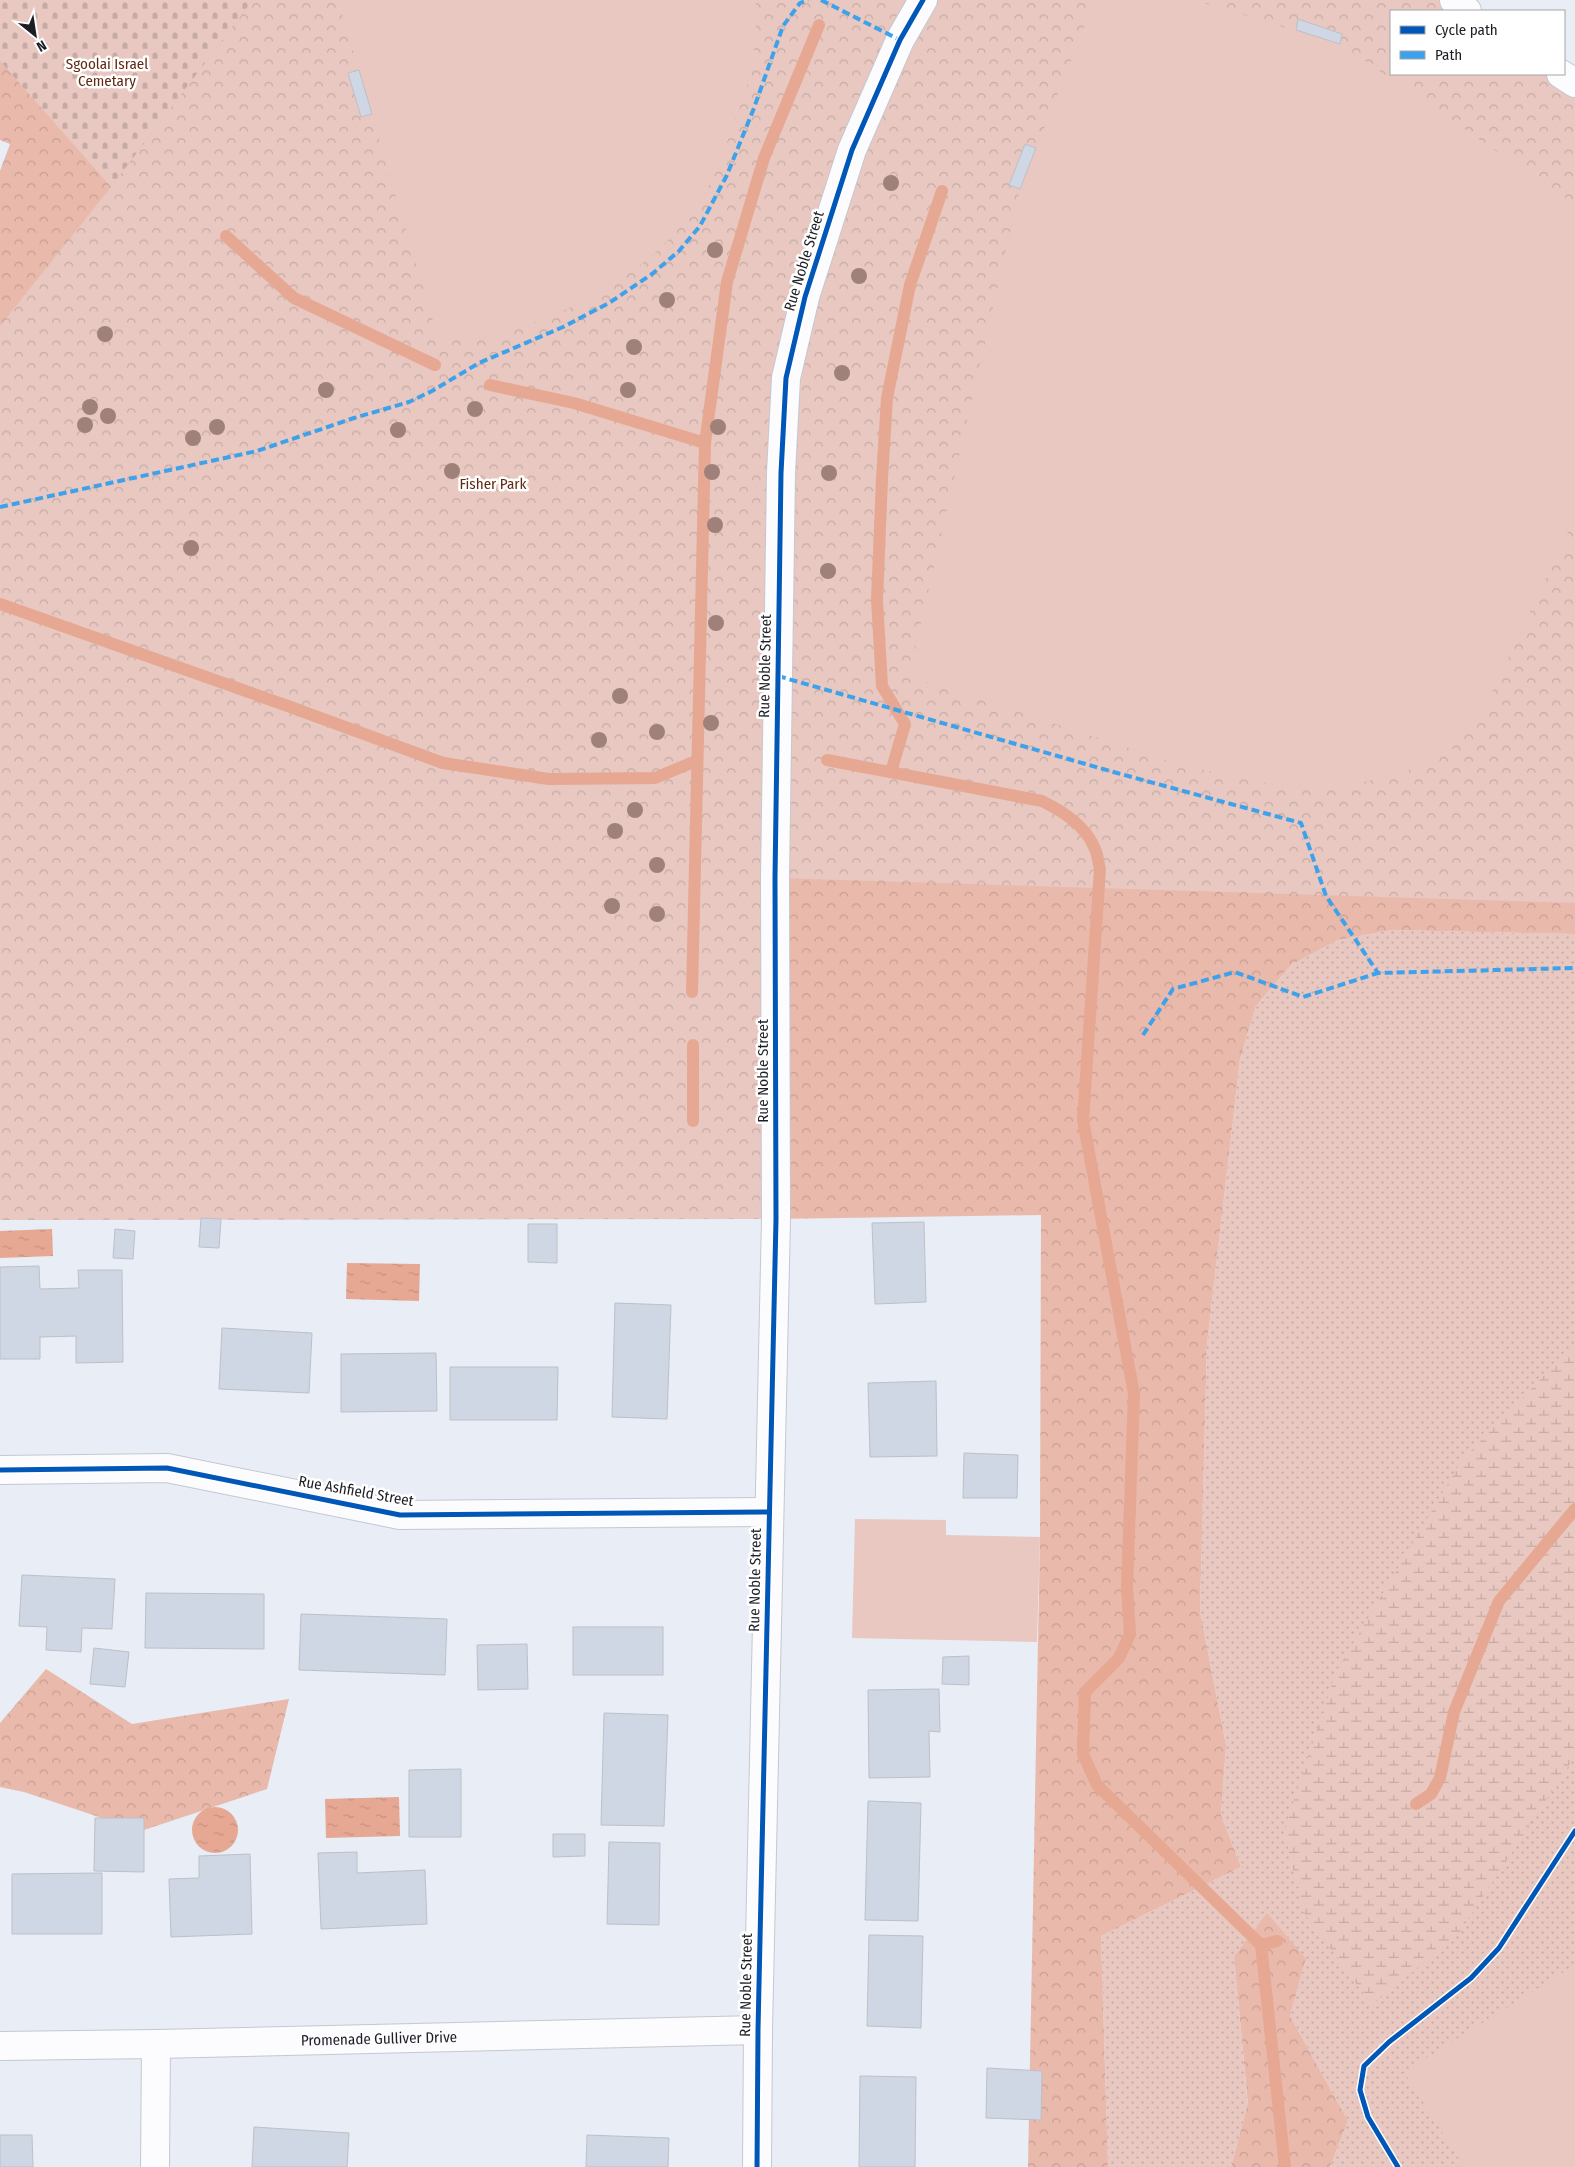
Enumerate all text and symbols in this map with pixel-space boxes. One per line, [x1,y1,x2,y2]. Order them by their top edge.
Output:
north arrow [10,10,60,60]
legend [1390,10,1565,75]
text: Cycle path [1435,21,1498,39]
text: N [33,36,49,55]
text: Path [1435,46,1462,64]
park label: Sgoolai Israel Cemetary [66,55,148,90]
street label: Rue Noble Street [780,209,828,313]
park label: Fisher Park [460,475,527,493]
street label: Rue Noble Street [755,614,775,718]
street label: Rue Noble Street [754,1019,772,1123]
street label: Rue Ashfield Street [297,1472,415,1510]
street label: Rue Noble Street [745,1528,765,1632]
street label: Rue Noble Street [736,1933,756,2037]
street label: Promenade Gulliver Drive [301,2028,457,2050]

